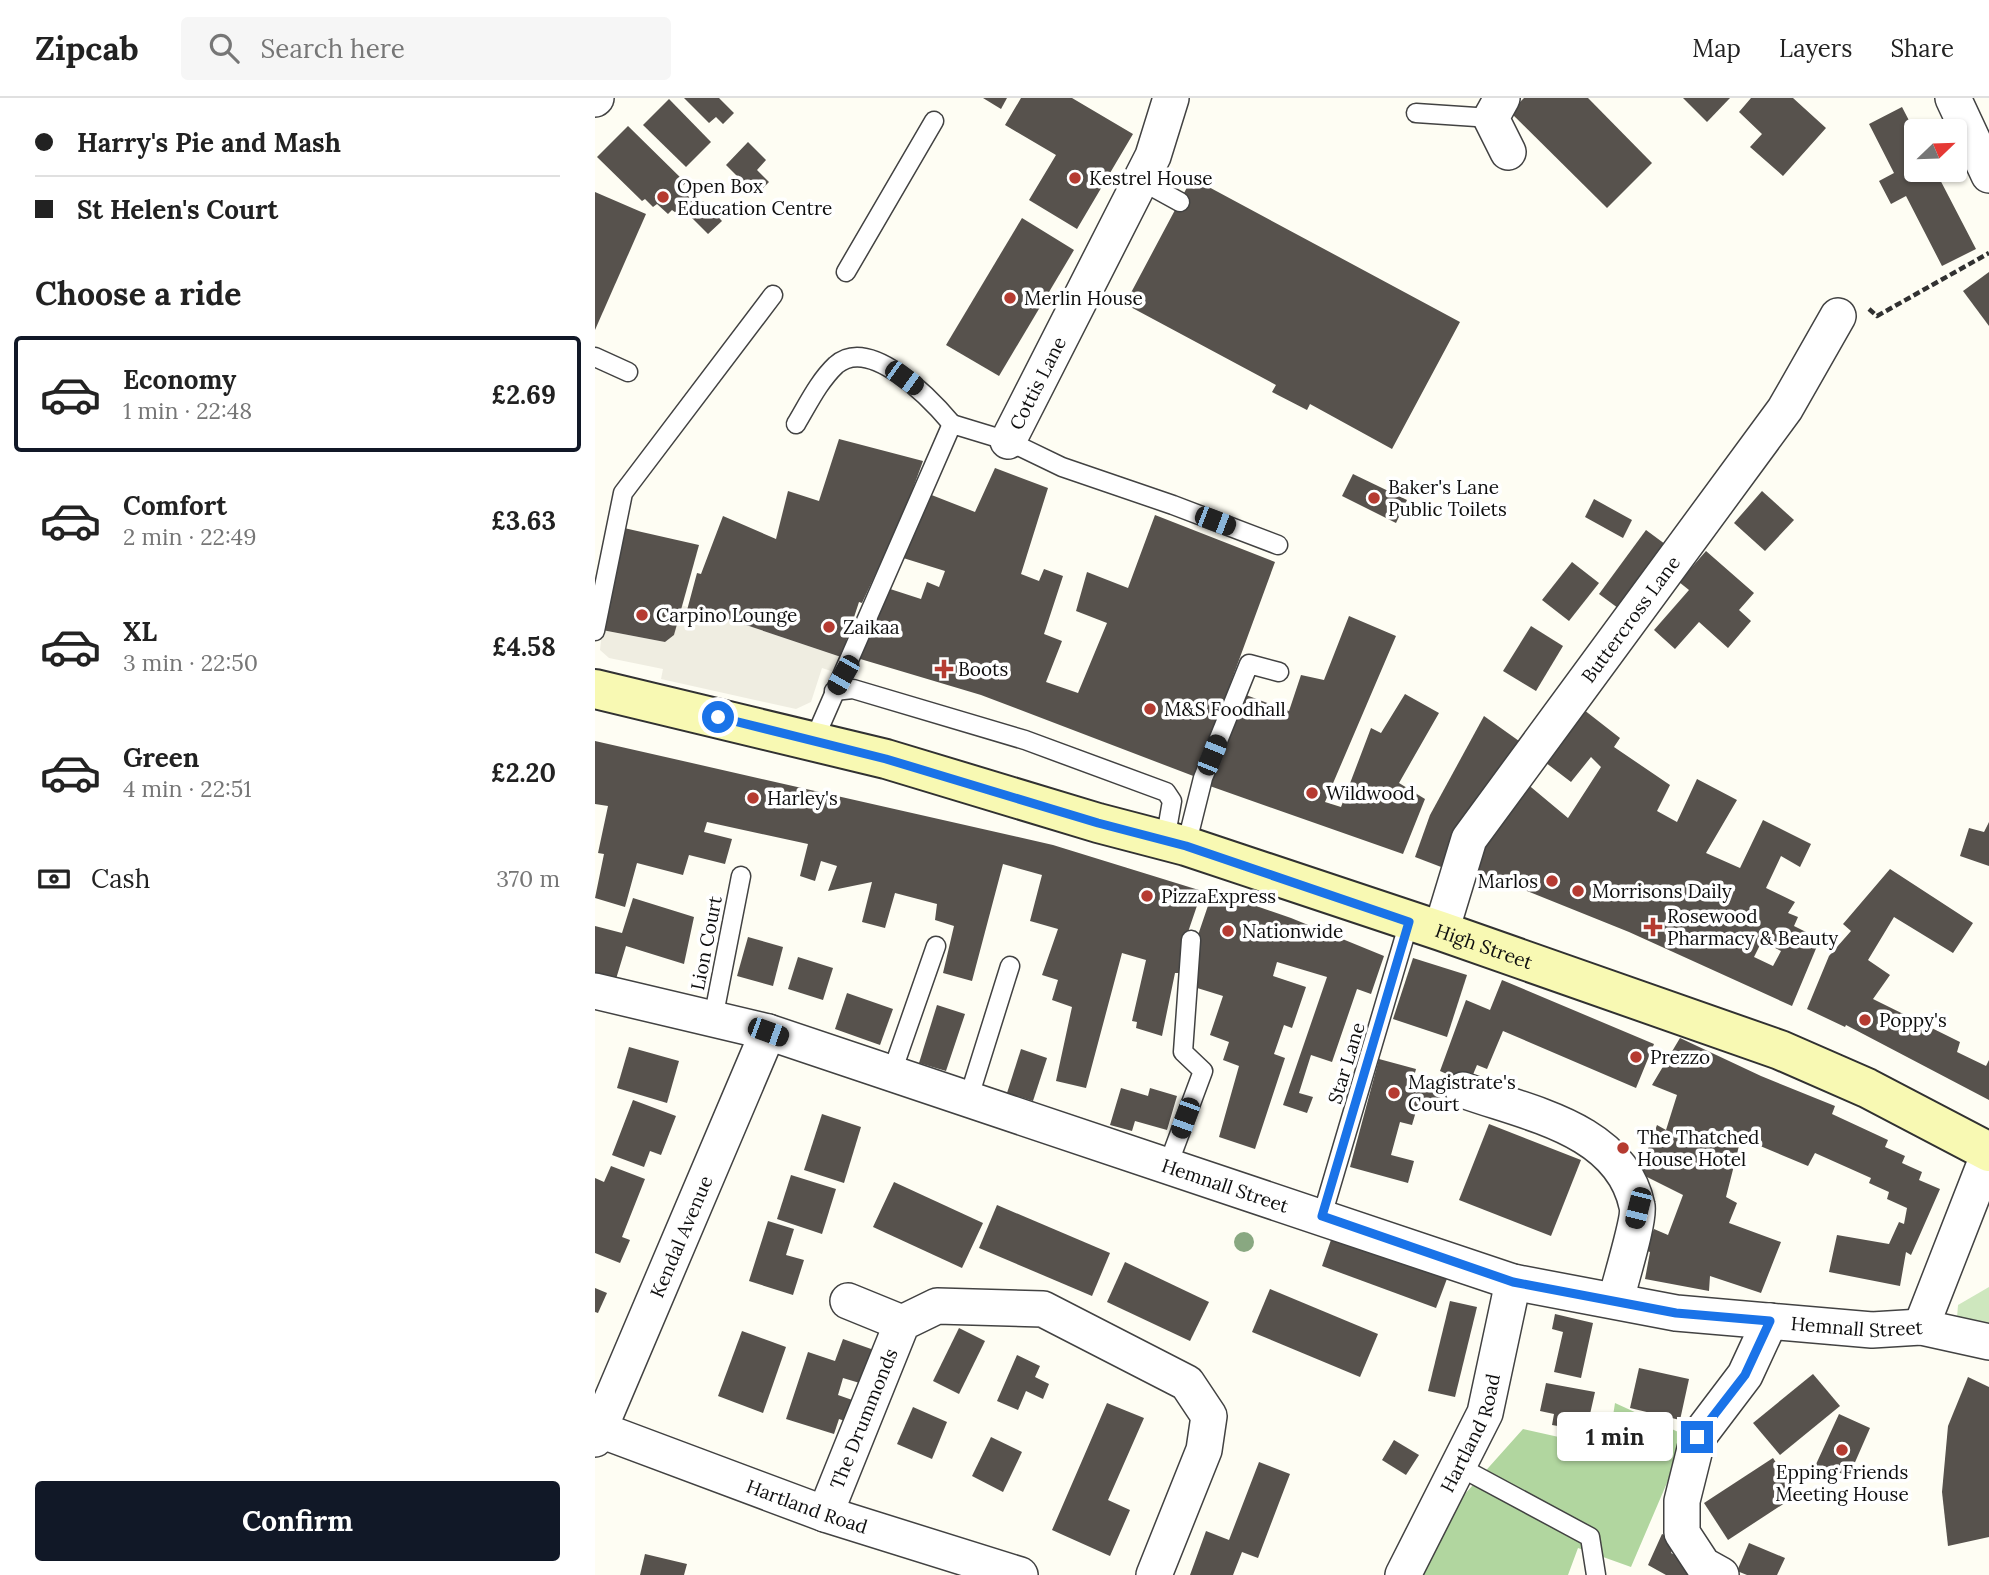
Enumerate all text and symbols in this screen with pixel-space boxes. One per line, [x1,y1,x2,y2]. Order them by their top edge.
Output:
search box [181,17,671,80]
text: Zipcab [35,27,139,69]
icon: search [205,29,243,67]
text: Search here [261,32,405,65]
text: Map [1692,33,1741,64]
text: Layers [1779,33,1852,64]
text: Share [1890,33,1954,64]
north arrow [1904,119,1967,182]
map controls [1904,119,1967,182]
text: Harry's Pie and Mash [77,126,341,159]
place label: Kestrel House [1089,166,1213,190]
marker: Kestrel House [1067,170,1083,186]
place label: Open Box Education Centre [677,174,832,220]
marker: Open Box Education Centre [655,189,671,205]
text: St Helen's Court [77,193,278,226]
text: Choose a ride [35,273,242,314]
place label: Merlin House [1024,286,1143,310]
marker: Merlin House [1002,290,1018,306]
street label: Cottis Lane [1004,332,1071,434]
car [881,357,928,399]
icon: car [39,363,102,426]
text: Economy [123,363,236,396]
text: £2.69 [491,378,556,411]
text: 1 min · 22:48 [123,396,252,425]
place label: Baker's Lane Public Toilets [1388,475,1507,521]
icon: car [39,489,102,552]
text: Comfort [123,489,227,522]
marker: Baker's Lane Public Toilets [1366,490,1382,506]
text: £3.63 [491,504,556,537]
car [1192,504,1239,538]
text: 2 min · 22:49 [123,522,256,551]
street label: Buttercross Lane [1576,551,1685,687]
place label: Carpino Lounge [656,603,797,627]
marker: Carpino Lounge [634,607,650,623]
icon: car [39,615,102,678]
text: XL [123,615,157,648]
place label: Zaikaa [843,615,900,639]
marker: Zaikaa [821,619,837,635]
text: £4.58 [492,630,556,663]
text: 3 min · 22:50 [123,648,258,677]
car [824,652,863,698]
place label: Boots [958,657,1008,681]
marker: Boots [936,661,952,677]
place label: M&S Foodhall [1164,697,1286,721]
route start [702,701,734,733]
marker: M&S Foodhall [1142,701,1158,717]
car [1195,732,1230,778]
icon: car [39,741,102,804]
text: Green [123,741,199,774]
text: £2.20 [491,756,556,789]
text: 4 min · 22:51 [123,774,252,803]
place label: Wildwood [1326,781,1415,805]
marker: Wildwood [1304,785,1320,801]
place label: Harley's [767,786,838,810]
marker: Harley's [745,790,761,806]
icon: cash [35,860,73,898]
text: Cash [91,862,150,895]
text: 370 m [496,864,560,893]
place label: Marlos [1478,869,1538,893]
marker: Marlos [1544,873,1560,889]
place label: Morrisons Daily [1592,879,1732,903]
marker: Morrisons Daily [1570,883,1586,899]
place label: PizzaExpress [1161,884,1276,908]
marker: PizzaExpress [1139,888,1155,904]
street label: Lion Court [685,893,727,992]
place label: Rosewood Pharmacy & Beauty [1667,904,1838,950]
street label: High Street [1432,918,1536,974]
place label: Nationwide [1242,919,1343,943]
marker: Rosewood Pharmacy & Beauty [1645,919,1661,935]
marker: Nationwide [1220,923,1236,939]
place label: Poppy's [1879,1008,1947,1032]
marker: Poppy's [1857,1012,1873,1028]
car [745,1015,792,1049]
street label: Star Lane [1322,1019,1370,1107]
place label: Prezzo [1650,1045,1710,1069]
marker: Prezzo [1628,1049,1644,1065]
place label: Magistrate's Court [1408,1070,1516,1116]
marker: Magistrate's Court [1386,1085,1402,1101]
car [1168,1095,1203,1141]
place label: The Thatched House Hotel [1637,1125,1759,1171]
marker: The Thatched House Hotel [1615,1140,1631,1156]
street label: Hemnall Street [1159,1153,1292,1218]
street label: Kendal Avenue [644,1172,718,1301]
car [1623,1185,1654,1231]
street label: Hemnall Street [1790,1311,1924,1342]
street label: The Drummonds [824,1344,903,1492]
street label: Hartland Road [1435,1371,1505,1496]
callout: 1 min [1557,1412,1673,1462]
route end [1681,1421,1713,1453]
text: 1 min [1586,1422,1644,1451]
marker: Epping Friends Meeting House [1834,1442,1850,1458]
place label: Epping Friends Meeting House [1775,1460,1909,1506]
street label: Hartland Road [743,1474,871,1539]
button: Confirm [35,1481,560,1561]

